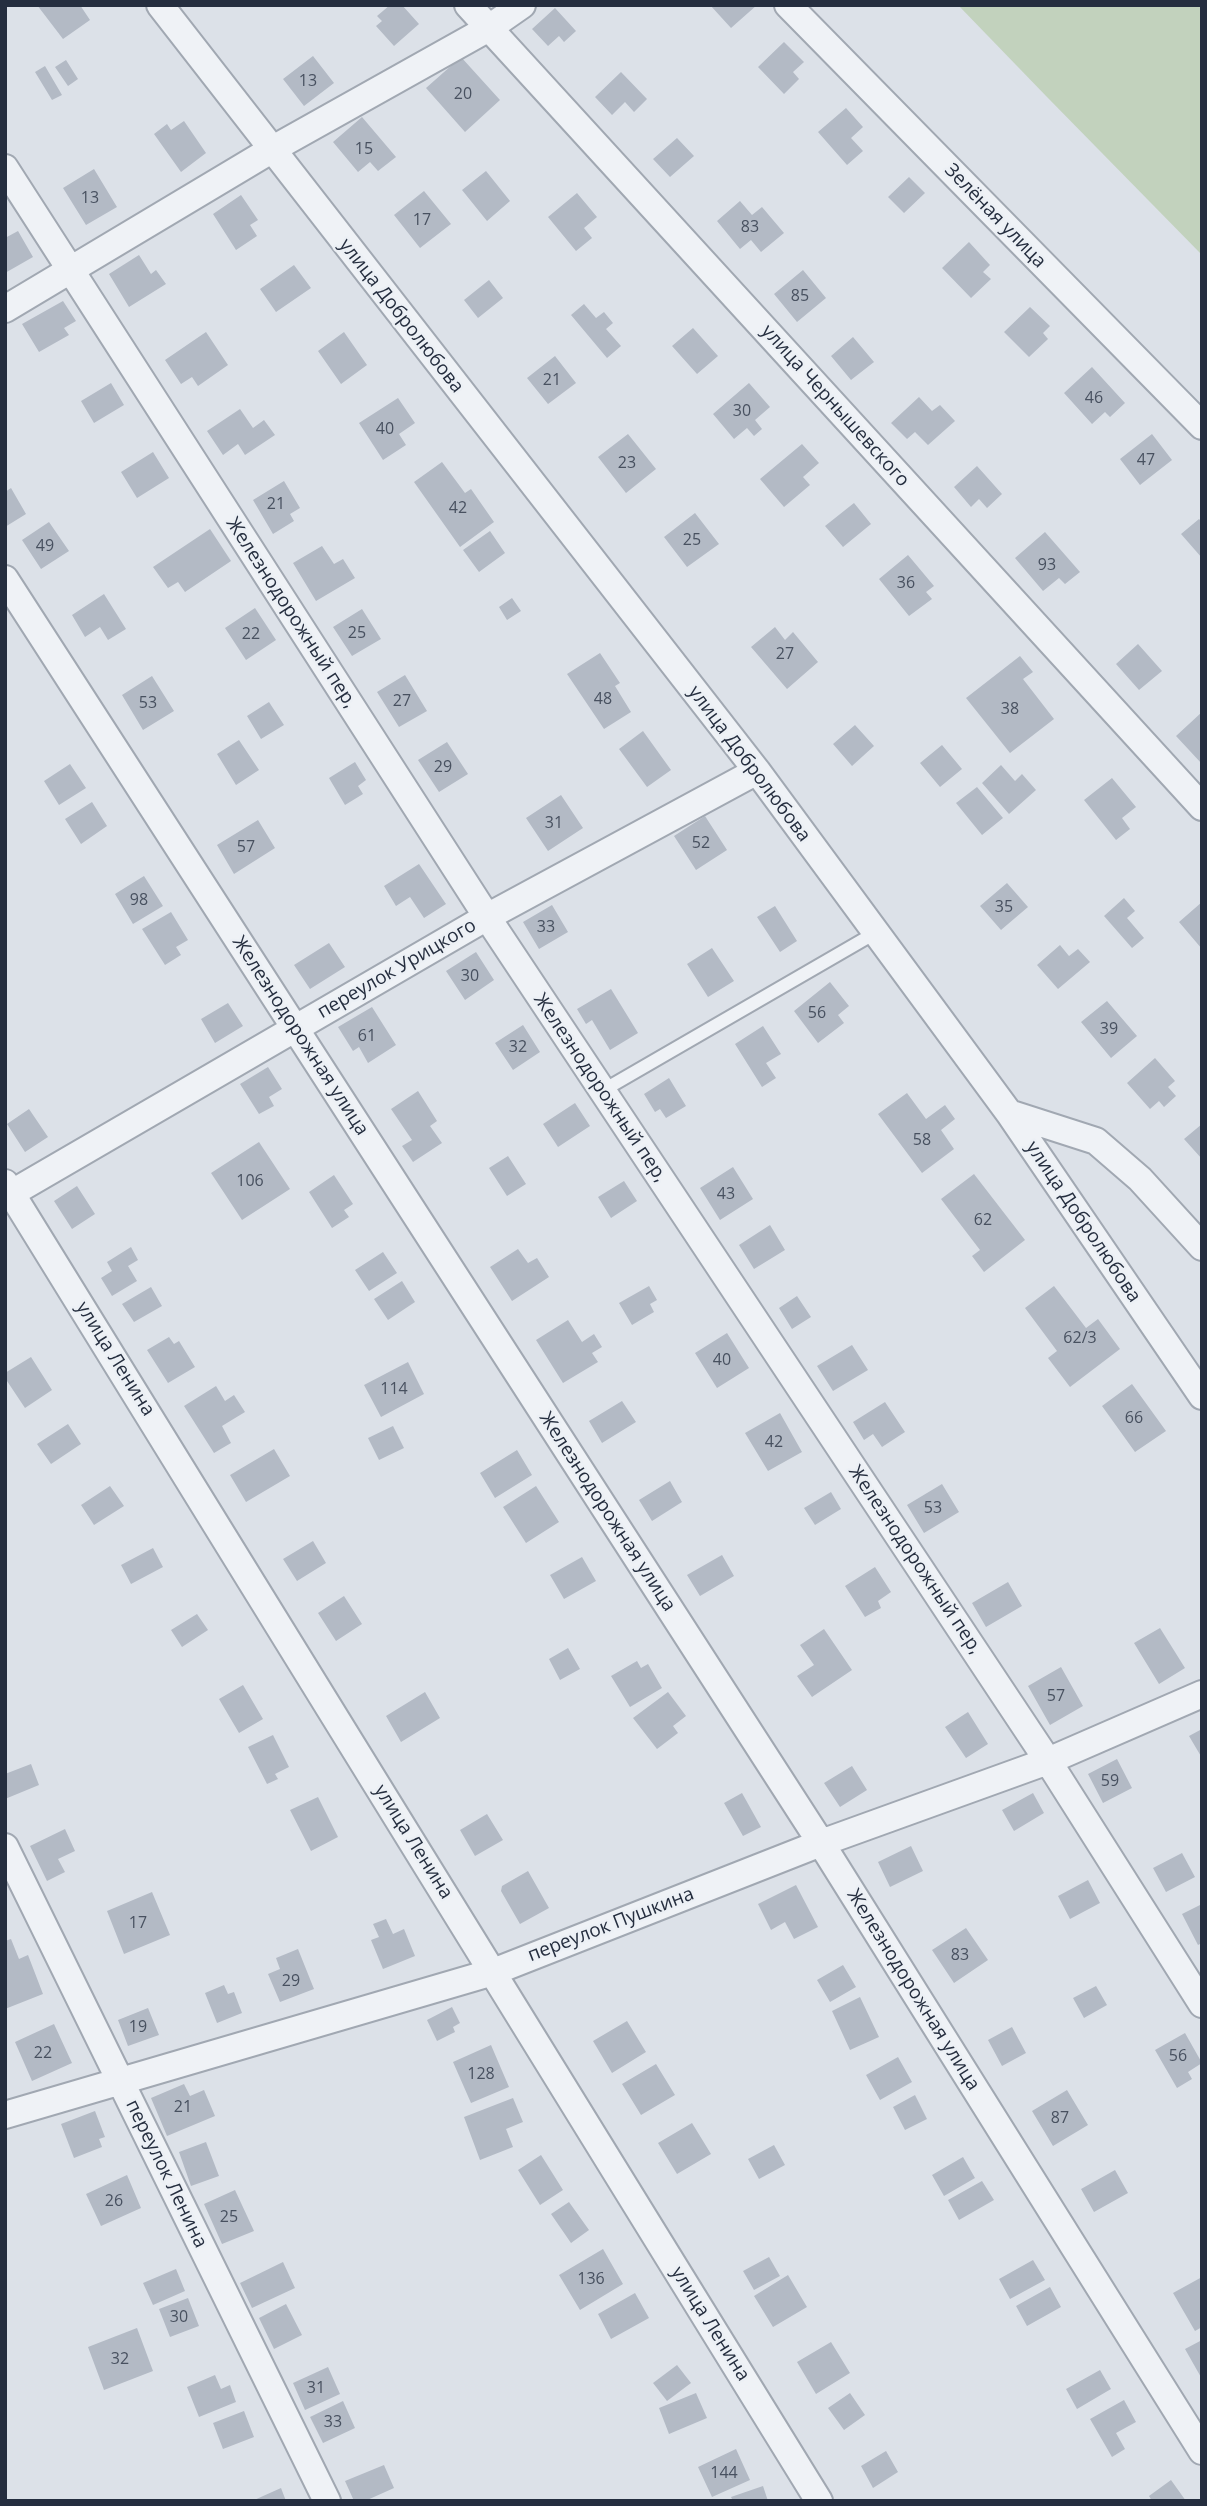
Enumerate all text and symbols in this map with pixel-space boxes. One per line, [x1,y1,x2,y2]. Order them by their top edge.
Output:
house number: 13 [299,71,317,91]
house number: 20 [454,84,472,104]
house number: 15 [355,139,373,159]
street label: Зелёная улица [939,159,1051,273]
house number: 13 [81,188,99,208]
house number: 17 [413,210,431,230]
house number: 83 [741,217,759,237]
street label: улица Добролюбова [334,234,468,398]
house number: 85 [791,286,809,306]
street label: улица Чернышевского [756,320,914,492]
house number: 21 [543,370,561,390]
house number: 46 [1085,388,1103,408]
house number: 30 [733,401,751,421]
house number: 40 [376,419,394,439]
house number: 47 [1137,450,1155,470]
house number: 23 [618,453,636,473]
house number: 21 [267,494,285,514]
house number: 42 [449,498,467,518]
street label: Железнодорожный пер, [221,513,361,713]
house number: 25 [683,530,701,550]
house number: 49 [36,536,54,556]
house number: 93 [1038,555,1056,575]
house number: 36 [897,573,915,593]
house number: 25 [348,623,366,643]
house number: 22 [242,624,260,644]
house number: 27 [776,644,794,664]
street label: улица Добролюбова [683,681,815,847]
house number: 48 [594,689,612,709]
house number: 27 [393,691,411,711]
house number: 53 [139,693,157,713]
house number: 38 [1001,699,1019,719]
house number: 29 [434,757,452,777]
house number: 31 [545,813,563,833]
house number: 52 [692,833,710,853]
house number: 57 [237,837,255,857]
house number: 98 [130,890,148,910]
house number: 35 [995,897,1013,917]
street label: переулок Урицкого [314,914,480,1024]
house number: 33 [537,917,555,937]
street label: Железнодорожная улица [227,932,373,1140]
house number: 30 [461,966,479,986]
street label: Железнодорожный пер, [528,989,672,1187]
house number: 56 [808,1003,826,1023]
house number: 39 [1100,1019,1118,1039]
house number: 61 [358,1026,376,1046]
house number: 32 [509,1037,527,1057]
house number: 58 [913,1130,931,1150]
street label: улица Добролюбова [1021,1137,1145,1307]
house number: 106 [236,1171,264,1191]
house number: 43 [717,1184,735,1204]
house number: 62 [974,1210,992,1230]
street label: улица Ленина [71,1298,159,1420]
house number: 62/3 [1063,1328,1097,1348]
house number: 40 [713,1350,731,1370]
house number: 114 [380,1379,408,1399]
street label: Железнодорожная улица [534,1408,680,1616]
house number: 66 [1125,1408,1143,1428]
house number: 42 [765,1432,783,1452]
street label: Железнодорожный пер, [843,1461,987,1659]
house number: 53 [924,1498,942,1518]
house number: 57 [1047,1686,1065,1706]
house number: 59 [1101,1771,1119,1791]
street label: улица Ленина [369,1781,457,1903]
street label: переулок Пушкина [525,1883,697,1967]
street label: Железнодорожная улица [842,1885,984,2095]
house number: 17 [129,1913,147,1933]
house number: 83 [951,1945,969,1965]
house number: 29 [282,1971,300,1991]
house number: 19 [129,2017,147,2037]
house number: 22 [34,2043,52,2063]
house number: 56 [1169,2046,1187,2066]
house number: 128 [467,2064,495,2084]
street label: переулок Ленина [120,2096,212,2252]
house number: 21 [174,2097,192,2117]
house number: 87 [1051,2108,1069,2128]
house number: 26 [105,2191,123,2211]
house number: 25 [220,2207,238,2227]
street label: улица Ленина [666,2263,754,2385]
house number: 136 [577,2269,605,2289]
house number: 30 [170,2307,188,2327]
house number: 32 [111,2349,129,2369]
house number: 31 [307,2378,325,2398]
house number: 33 [324,2412,342,2432]
house number: 144 [710,2463,738,2483]

